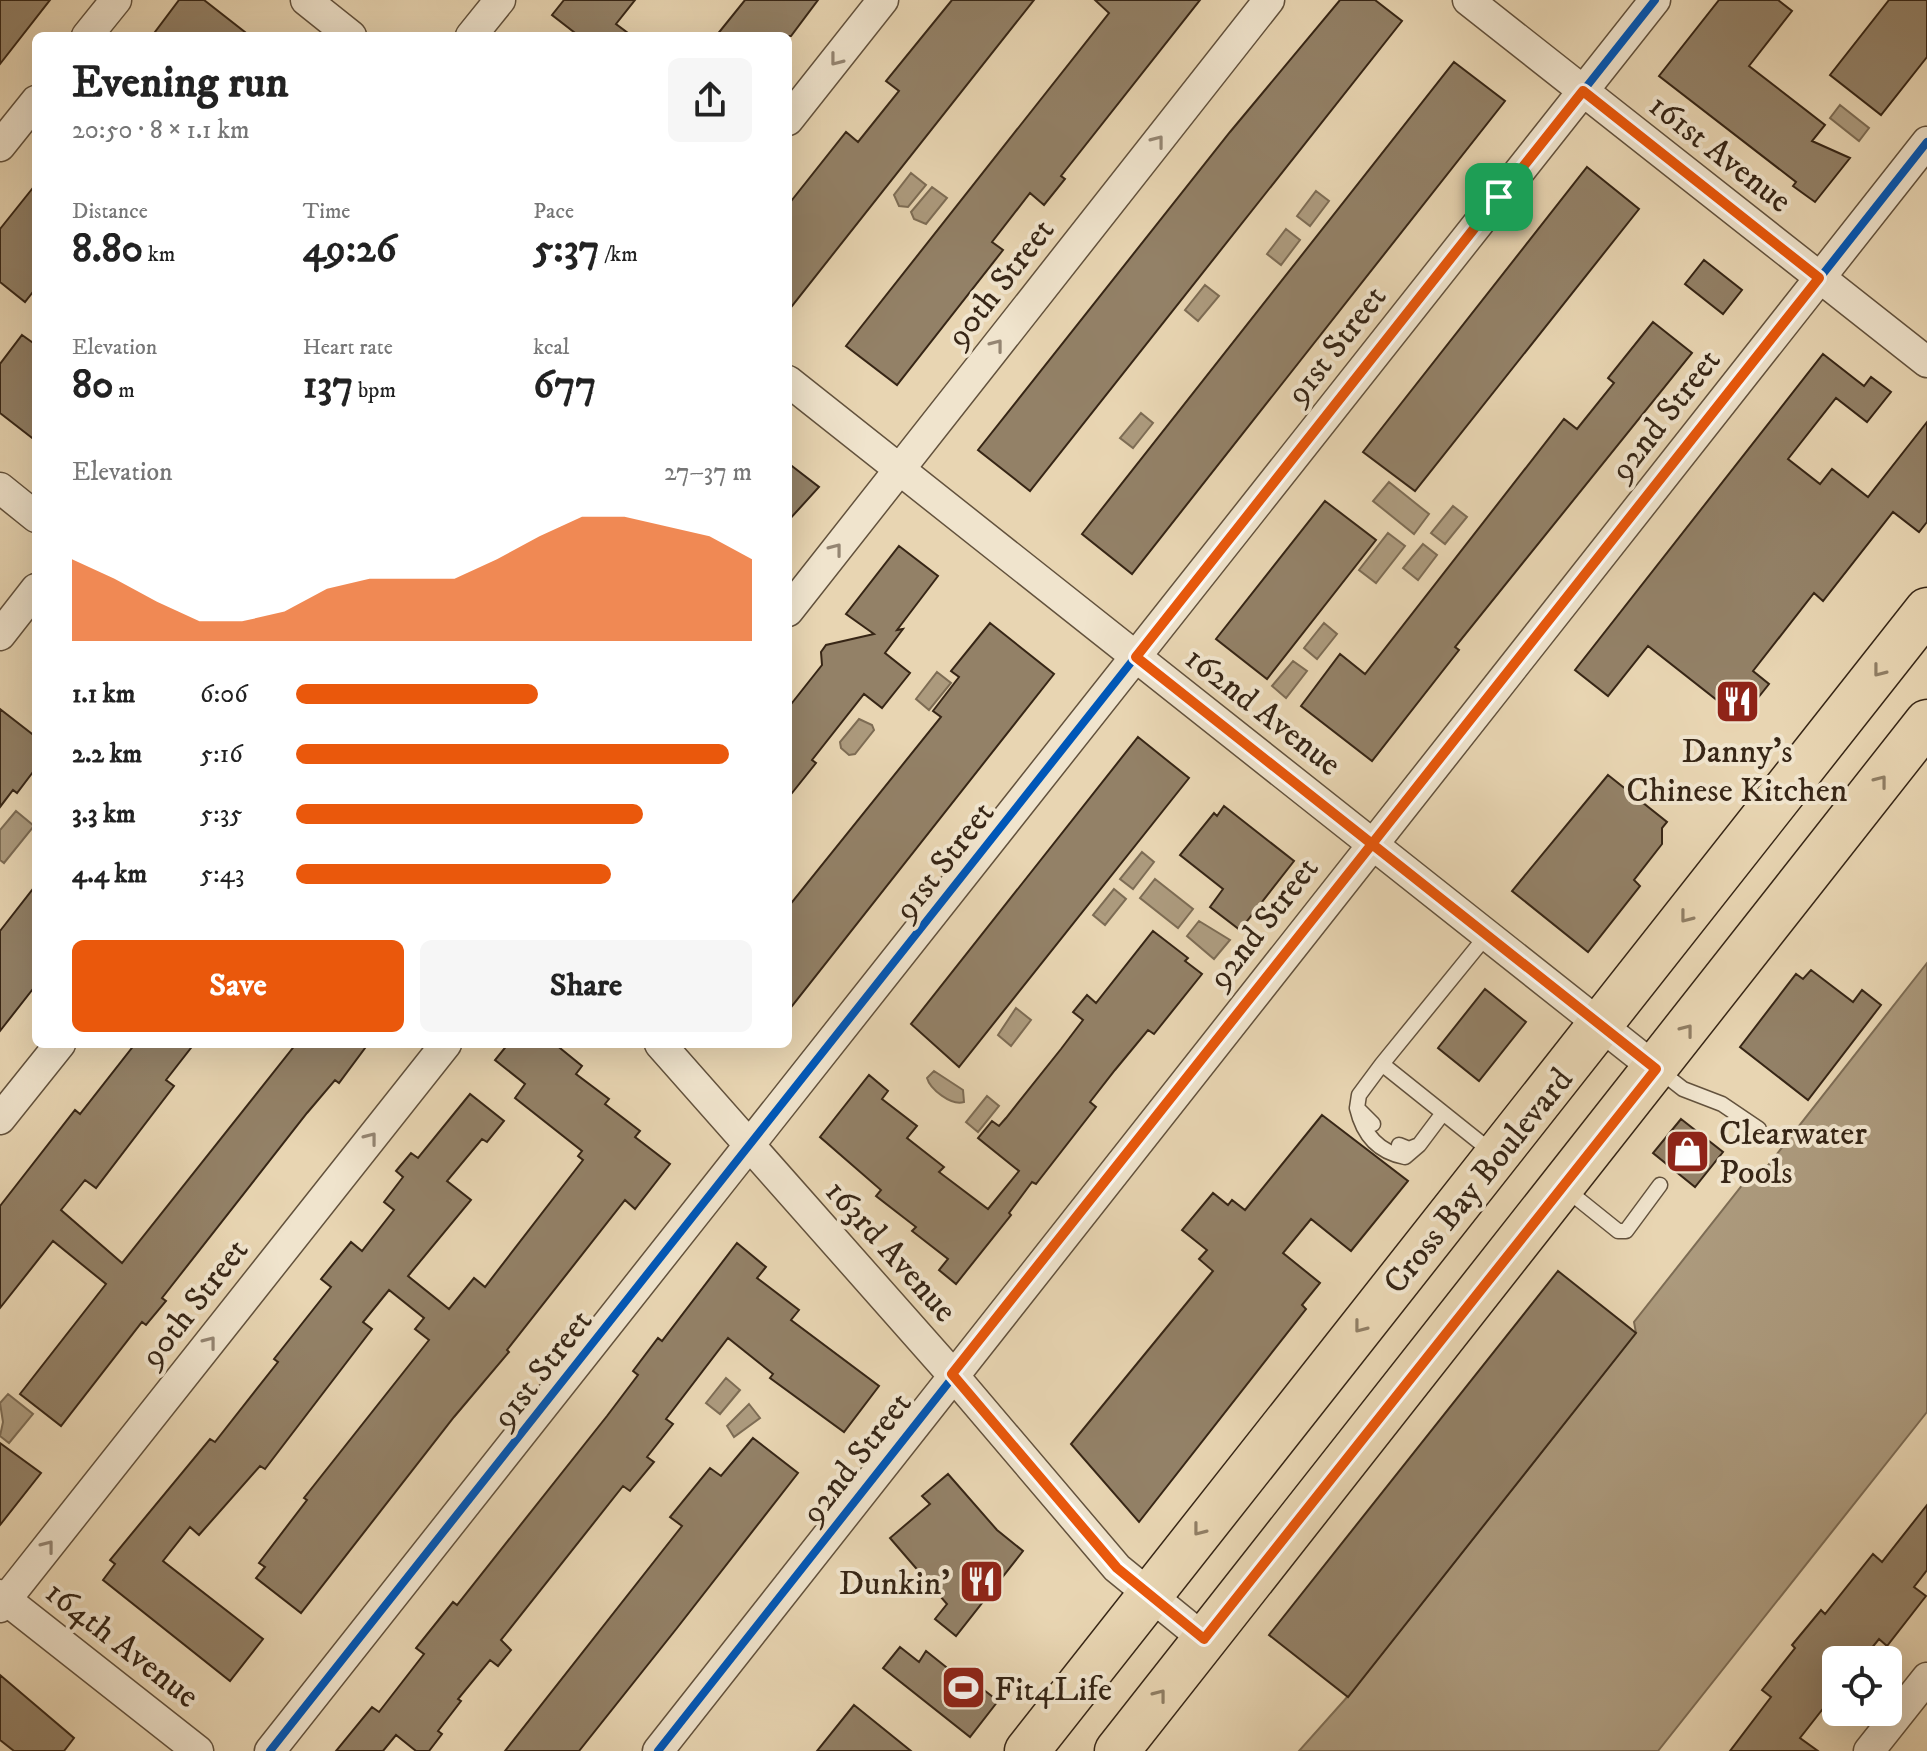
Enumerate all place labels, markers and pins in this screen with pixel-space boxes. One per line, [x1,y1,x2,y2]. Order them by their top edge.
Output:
pin [1465,163,1533,231]
restaurant icon: Danny's Chinese Kitchen [1713,678,1761,726]
place label: Danny's Chinese Kitchen [1626,731,1848,812]
place label: Clearwater Pools [1719,1113,1867,1194]
shop icon: Clearwater Pools [1664,1128,1712,1176]
restaurant icon: Dunkin' [957,1558,1005,1606]
place label: Dunkin' [839,1563,950,1605]
sports icon: Fit4Life [939,1664,987,1712]
place label: Fit4Life [994,1669,1112,1711]

